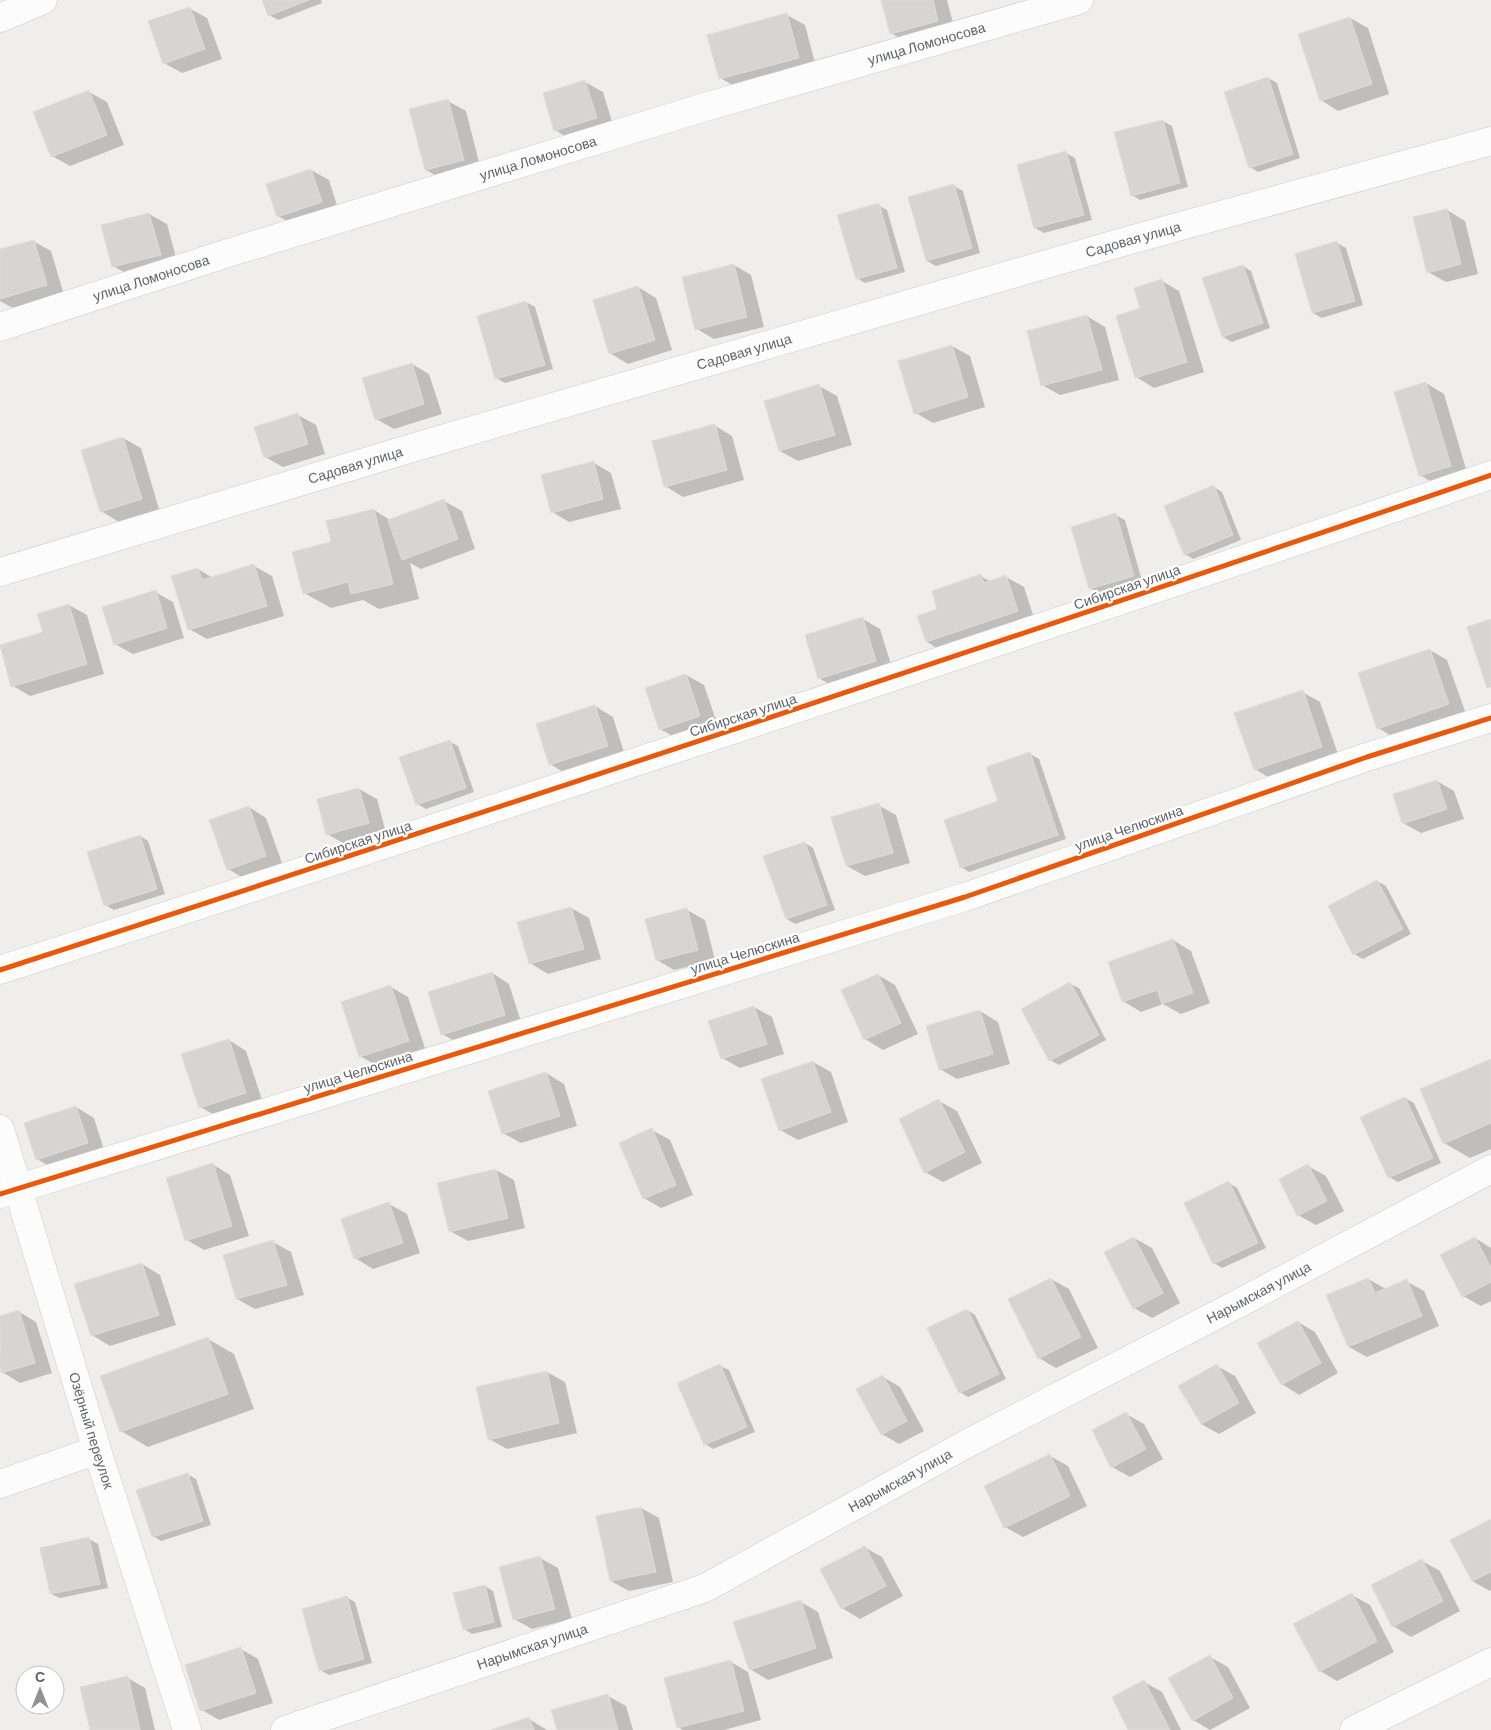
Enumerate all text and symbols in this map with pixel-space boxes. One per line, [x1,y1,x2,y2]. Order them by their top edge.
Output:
street label: улица Ломоносова [866,18,987,68]
street label: улица Ломоносова [477,132,599,183]
street label: Садовая улица [1083,217,1183,260]
street label: улица Ломоносова [91,251,212,304]
street label: Садовая улица [694,329,794,373]
street label: Садовая улица [306,442,405,487]
street label: Сибирская улица [1071,560,1183,613]
street label: Сибирская улица [687,689,799,740]
street label: улица Челюскина [1073,801,1185,854]
street label: Сибирская улица [302,816,414,867]
street label: улица Челюскина [688,928,802,977]
street label: улица Челюскина [301,1047,415,1096]
street label: Нарымская улица [1203,1257,1314,1327]
street label: Озёрный переулок [66,1370,118,1492]
street label: Нарымская улица [845,1445,955,1515]
street label: Нарымская улица [475,1619,590,1672]
north arrow [15,1665,65,1715]
text: С [35,1668,45,1685]

